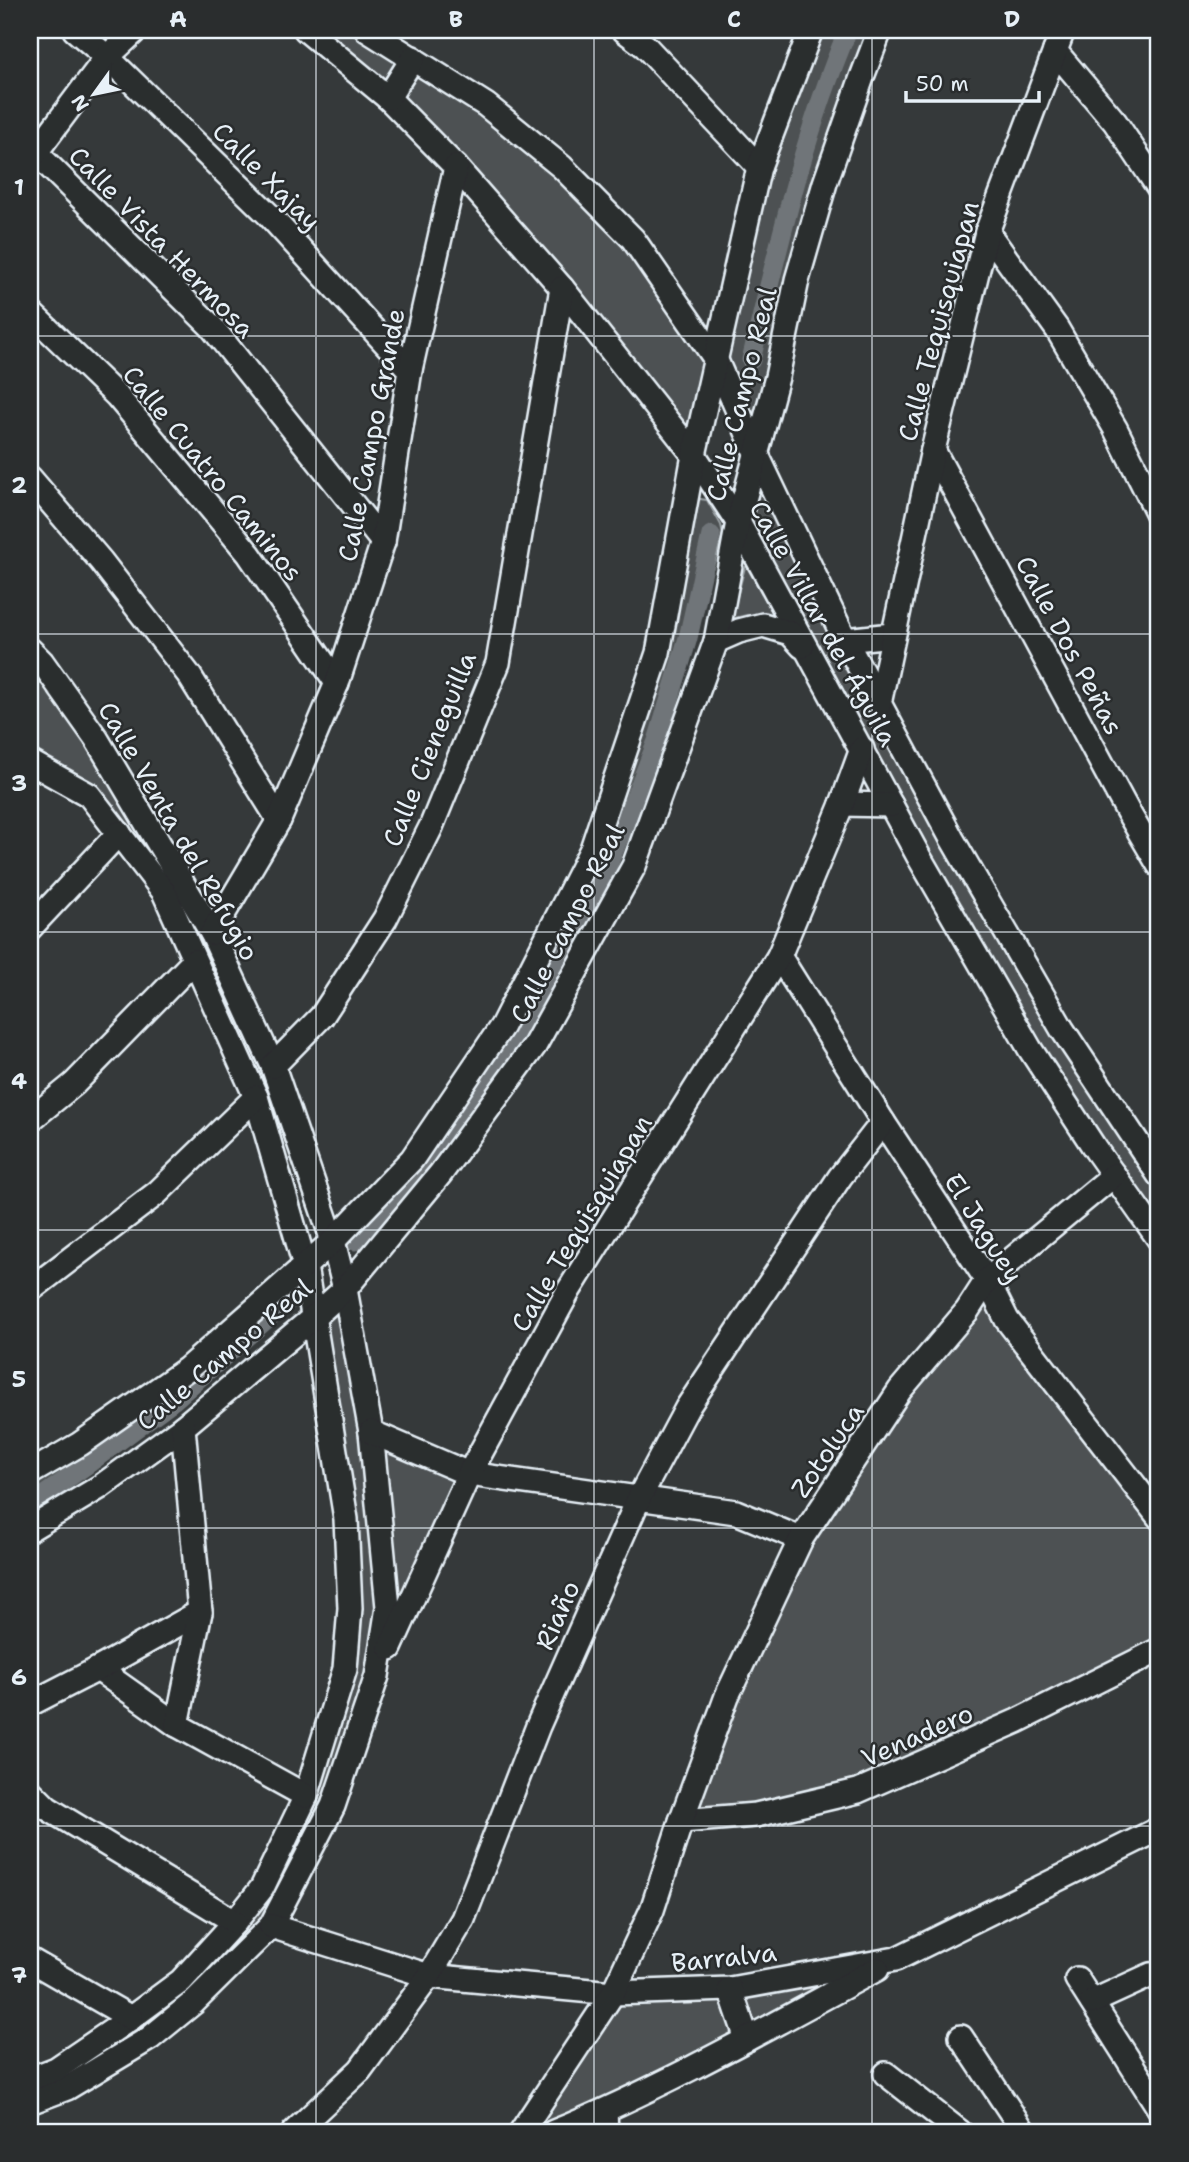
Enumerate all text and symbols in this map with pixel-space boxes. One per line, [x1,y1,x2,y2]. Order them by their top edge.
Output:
text: A [169,4,187,34]
text: B [449,4,463,34]
text: C [727,4,741,34]
text: D [1004,4,1020,34]
north arrow [60,60,130,130]
scale bar [906,60,1038,104]
text: 50 m [916,70,969,98]
text: N [66,90,95,116]
street label: Calle Xajay [205,114,329,238]
street label: Calle Vista Hermosa [61,139,263,345]
text: 1 [14,172,24,202]
street label: Calle Tequisquiapan [889,197,987,445]
street label: Calle Campo Real [697,283,785,505]
street label: Calle Campo Grande [329,305,413,565]
street label: Calle Cuatro Caminos [115,358,311,588]
text: 2 [11,470,27,500]
street label: Calle Villar del Águila [742,494,906,752]
street label: Calle Dos Peñas [1008,549,1132,741]
street label: Calle Cieneguilla [374,646,484,852]
street label: Calle Venta del Refugio [90,695,268,967]
text: 3 [11,768,27,798]
street label: Calle Campo Real [502,817,633,1029]
text: 4 [11,1066,27,1096]
street label: Calle Tequisquiapan [502,1108,660,1338]
street label: El Jaguey [936,1166,1032,1290]
street label: Calle Campo Real [129,1270,320,1438]
text: 5 [12,1364,26,1394]
street label: Zotoluca [782,1396,872,1504]
street label: Riaño [526,1575,588,1655]
text: 6 [11,1662,27,1692]
street label: Venadero [856,1695,978,1775]
street label: Barralva [669,1934,779,1980]
text: 7 [11,1960,27,1990]

